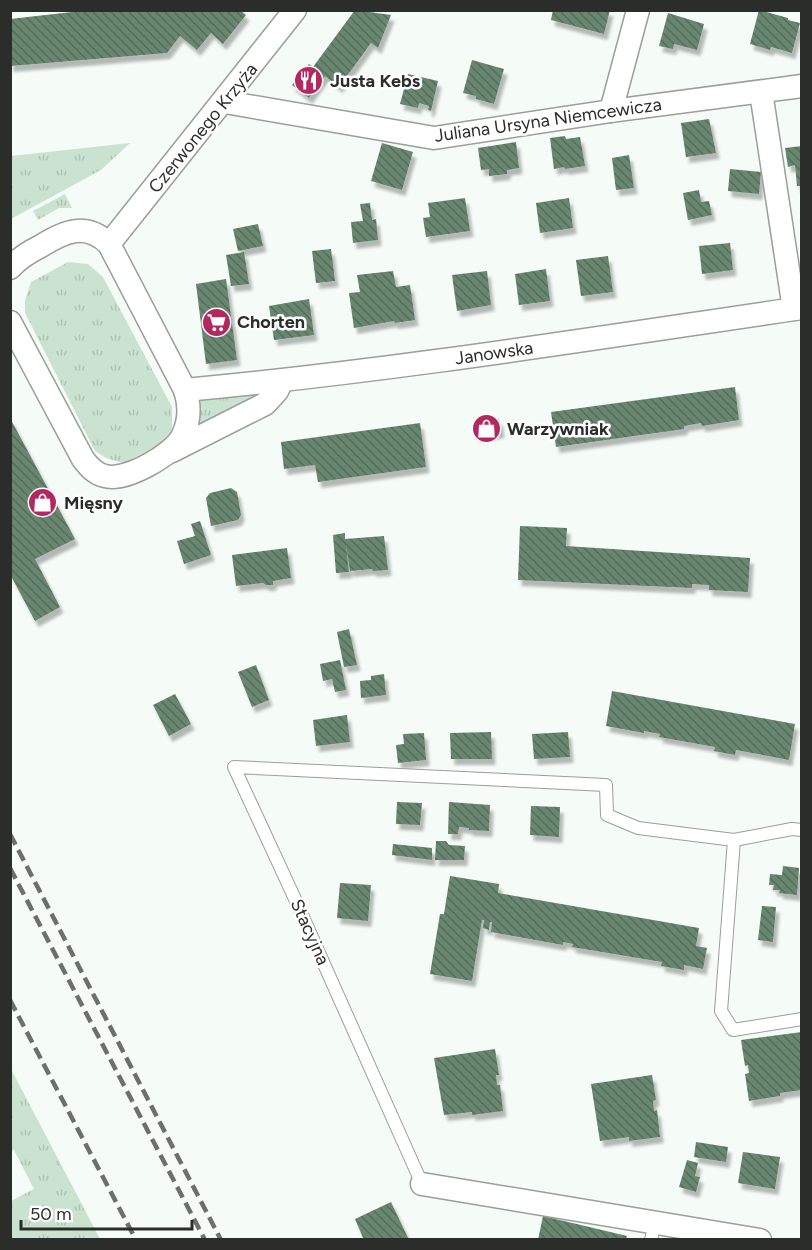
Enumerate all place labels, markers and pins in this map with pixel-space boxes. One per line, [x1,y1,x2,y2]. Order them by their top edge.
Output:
restaurant icon: Justa Kebs [293,65,325,97]
place label: Justa Kebs [330,70,421,92]
supermarket icon: Chorten [200,306,232,338]
place label: Chorten [237,311,305,333]
shop icon: Warzywniak [470,413,502,445]
place label: Warzywniak [507,418,609,440]
shop icon: Mięsny [27,487,59,519]
place label: Mięsny [64,492,124,514]

